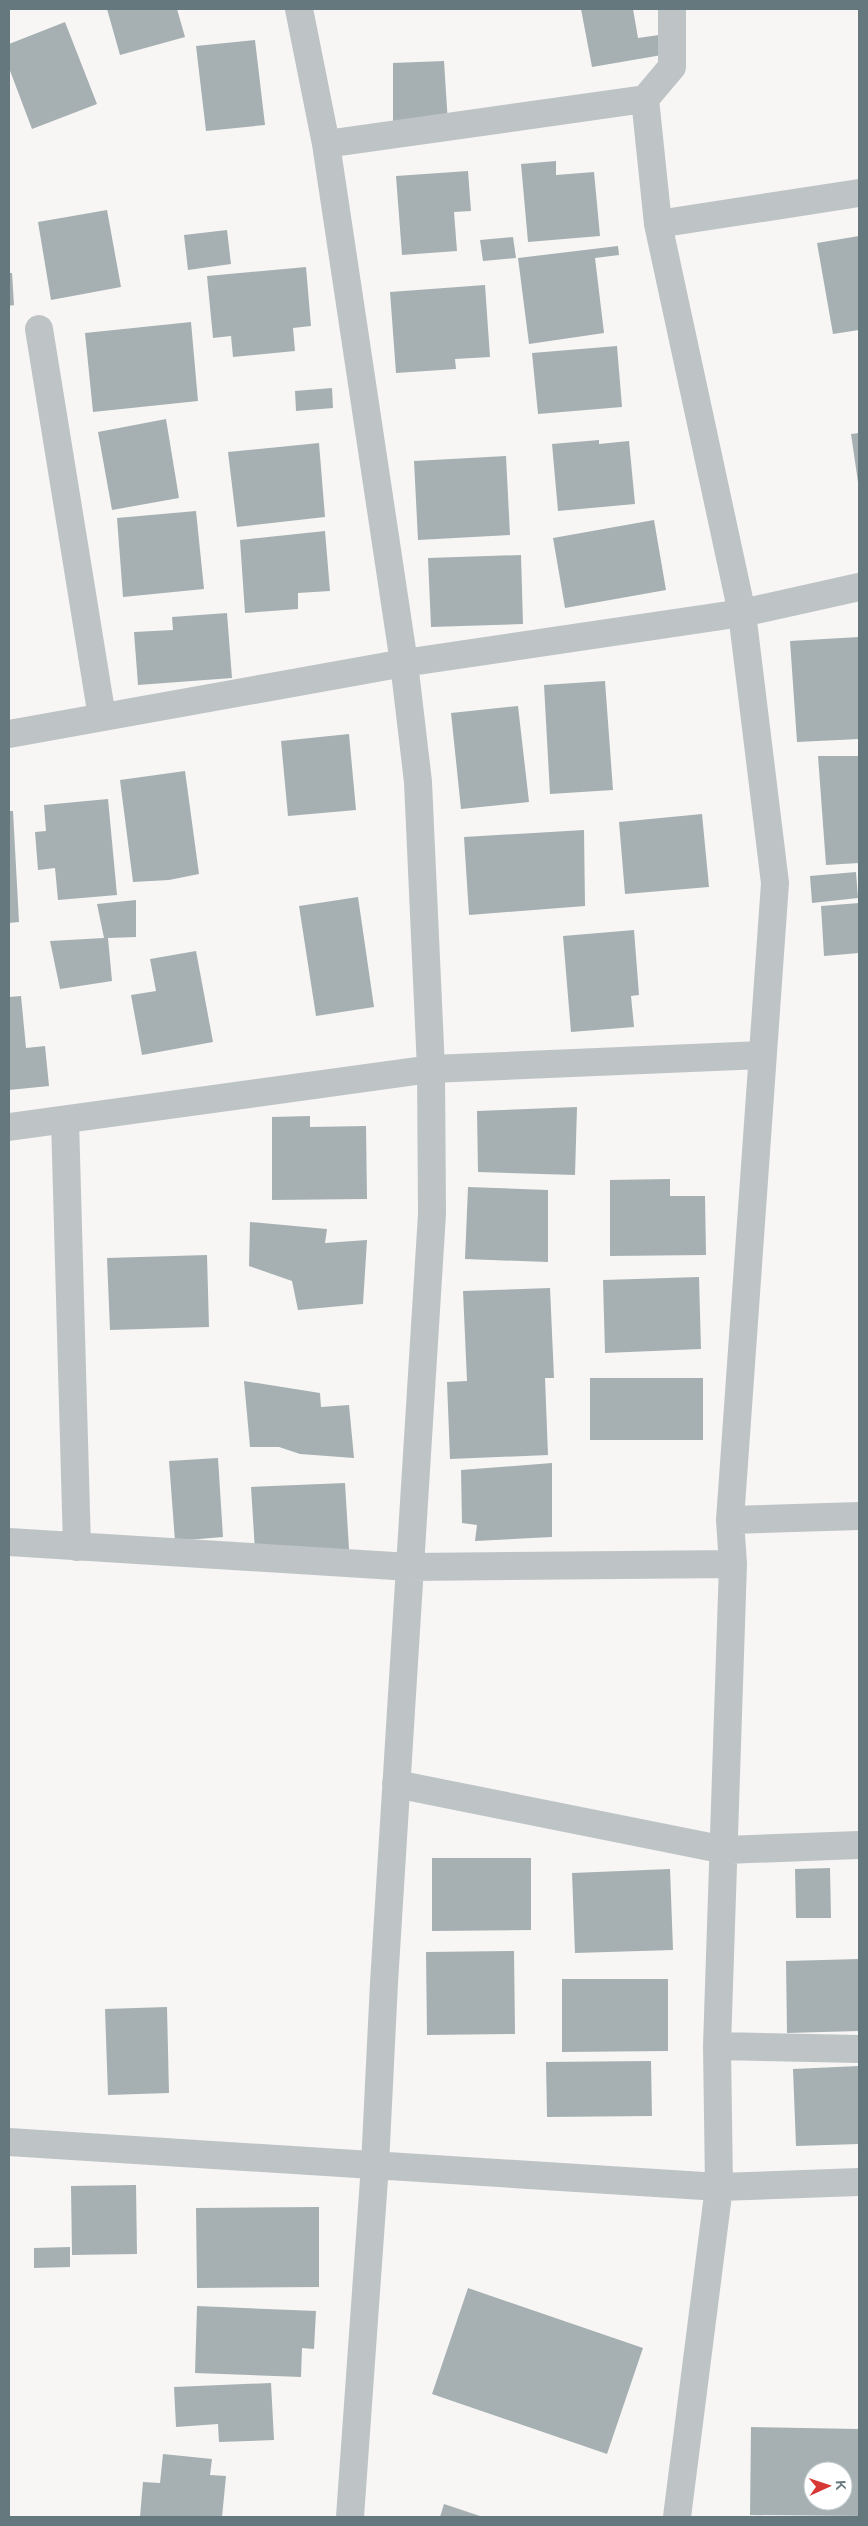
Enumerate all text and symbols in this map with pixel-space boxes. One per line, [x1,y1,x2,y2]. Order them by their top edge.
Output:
north arrow [803,2461,853,2511]
text: K [833,2480,849,2491]

